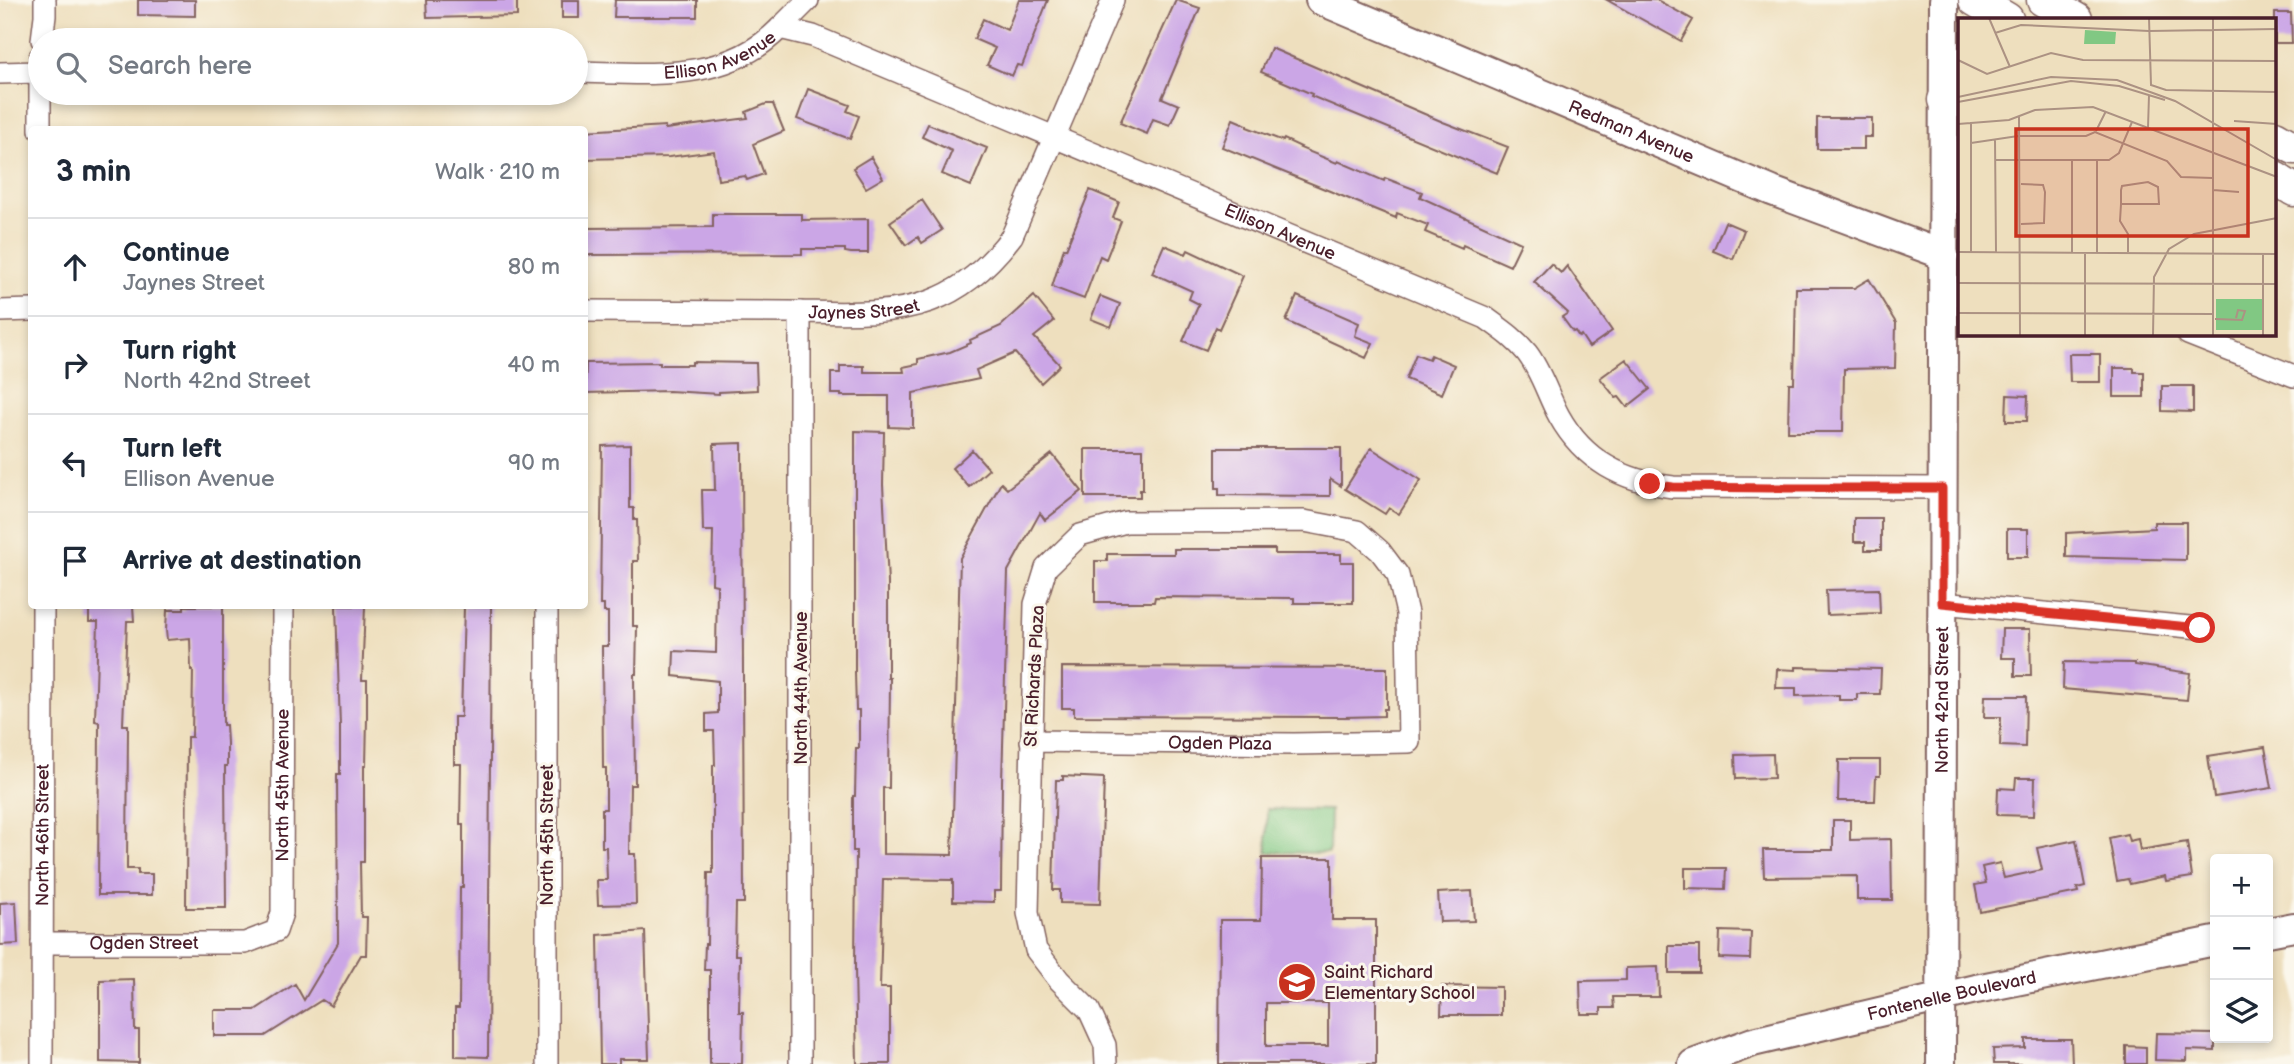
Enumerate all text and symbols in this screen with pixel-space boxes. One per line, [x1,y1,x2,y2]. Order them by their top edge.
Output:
inset map [1958,18,2276,336]
street label: Ellison Avenue [663,27,781,84]
search box [28,28,588,105]
icon: search [52,48,90,86]
text: Search here [108,51,252,82]
street label: Redman Avenue [1565,96,1697,168]
text: 3 min [56,154,131,190]
text: Walk · 210 m [435,158,560,186]
street label: Ellison Avenue [1221,200,1339,265]
text: Continue [123,238,230,269]
icon: ahead [56,248,94,286]
text: 80 m [508,253,560,281]
text: Jaynes Street [123,269,265,297]
street label: Jaynes Street [808,295,922,324]
text: Turn right [123,336,236,367]
icon: right [56,346,94,384]
text: 40 m [507,351,560,379]
text: North 42nd Street [123,367,311,395]
text: Turn left [123,434,222,465]
icon: left [56,444,94,482]
text: 90 m [508,449,560,477]
text: Ellison Avenue [123,465,275,493]
route end [1634,468,1665,499]
icon: arrive [56,542,94,580]
text: Arrive at destination [123,546,362,577]
street label: St Richards Plaza [1020,604,1049,748]
street label: North 44th Avenue [791,611,812,765]
route start [2184,612,2215,643]
street label: North 42nd Street [1932,626,1953,773]
street label: North 45th Avenue [272,708,294,862]
street label: Ogden Plaza [1168,733,1272,755]
street label: North 46th Street [32,763,54,906]
street label: North 45th Street [537,764,558,906]
map controls [2210,854,2273,1043]
button: + [2210,854,2273,917]
button: − [2210,917,2273,980]
street label: Ogden Street [89,933,199,954]
school or university icon: Saint Richard Elementary School [1276,961,1318,1003]
place label: Saint Richard Elementary School [1324,962,1475,1004]
street label: Fontenelle Boulevard [1865,967,2038,1025]
button: layers [2210,980,2273,1043]

